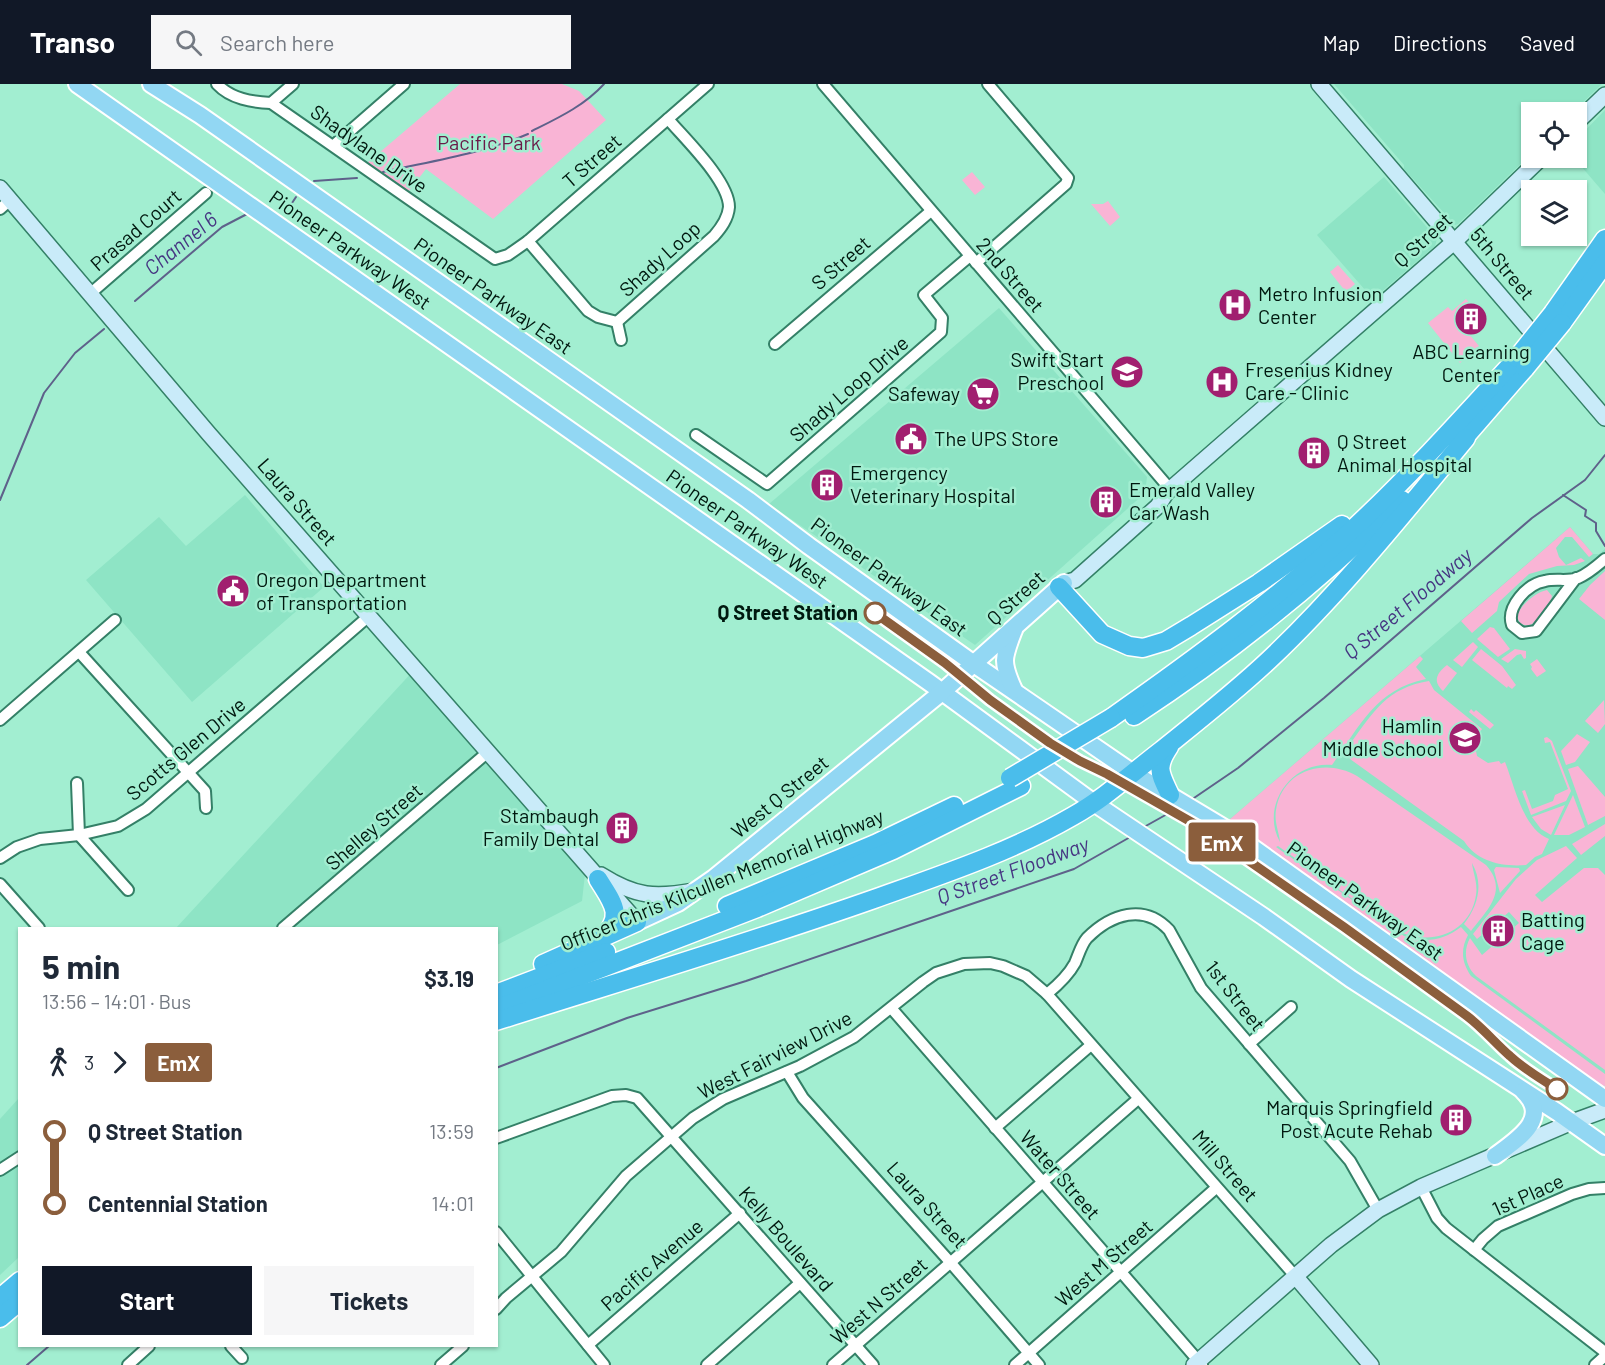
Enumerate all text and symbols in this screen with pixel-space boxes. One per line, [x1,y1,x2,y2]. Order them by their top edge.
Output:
search box [151,15,571,69]
text: Transo [30,25,115,59]
icon: search [172,26,205,59]
text: Search here [220,29,334,55]
text: Map [1323,30,1360,55]
text: Directions [1393,30,1487,55]
text: Saved [1520,30,1575,55]
street label: Shadylane Drive [306,99,433,197]
map controls [1521,102,1587,246]
button: locate [1521,102,1587,168]
street label: T Street [557,128,626,192]
park label: Pacific Park [437,130,541,154]
button: layers [1521,180,1587,246]
street label: Prasad Court [85,183,186,275]
street label: Pioneer Parkway West [265,184,436,314]
water label: Channel 6 [139,206,222,280]
street label: Q Street [1388,207,1456,272]
street label: Shady Loop [614,216,705,301]
street label: 5th Street [1466,222,1540,304]
street label: S Street [806,230,875,294]
street label: Pioneer Parkway East [410,232,577,359]
street label: 2nd Street [972,232,1050,317]
place label: Metro Infusion Center [1258,281,1382,328]
hospital icon: Metro Infusion Center [1217,287,1253,323]
building icon: ABC Learning Center [1453,301,1489,337]
street label: Shady Loop Drive [784,330,913,446]
place label: ABC Learning Center [1412,339,1530,386]
place label: Swift Start Preschool [1010,347,1104,394]
school or university icon: Swift Start Preschool [1109,354,1145,390]
place label: Fresenius Kidney Care - Clinic [1245,357,1393,404]
hospital icon: Fresenius Kidney Care - Clinic [1204,364,1240,400]
supermarket icon: Safeway [965,376,1001,412]
place label: Safeway [888,381,960,405]
public building icon: The UPS Store [893,421,929,457]
place label: The UPS Store [934,426,1059,450]
place label: Q Street Animal Hospital [1337,429,1472,476]
building icon: Q Street Animal Hospital [1296,435,1332,471]
street label: Laura Street [253,453,342,550]
place label: Emergency Veterinary Hospital [850,460,1015,507]
street label: Pioneer Parkway West [662,463,833,593]
building icon: Emergency Veterinary Hospital [809,467,845,503]
place label: Emerald Valley Car Wash [1129,477,1255,524]
building icon: Emerald Valley Car Wash [1088,484,1124,520]
street label: Pioneer Parkway East [807,511,972,641]
water label: Q Street Floodway [1338,542,1477,664]
street label: Q Street [981,565,1049,630]
place label: Oregon Department of Transportation [256,567,427,614]
public building icon: Oregon Department of Transportation [215,573,251,609]
place label: Q Street Station [717,600,858,624]
marker: Q Street Station [864,602,886,624]
street label: Scotts Glen Drive [121,692,250,805]
place label: Hamlin Middle School [1322,713,1442,760]
school or university icon: Hamlin Middle School [1447,720,1483,756]
street label: West Q Street [726,750,833,843]
street label: Shelley Street [320,778,427,875]
place label: Stambaugh Family Dental [483,803,599,850]
street label: Officer Chris Kilcullen Memorial Highway [556,803,887,955]
building icon: Stambaugh Family Dental [604,810,640,846]
line badge: EmX [1188,822,1256,861]
water label: Q Street Floodway [933,830,1092,909]
text: EmX [1200,830,1244,855]
street label: Pioneer Parkway East [1283,835,1448,965]
place label: Batting Cage [1521,907,1585,954]
building icon: Batting Cage [1480,913,1516,949]
text: 5 min [42,946,120,986]
street label: 1st Street [1201,955,1271,1035]
text: $3.19 [424,965,474,991]
text: 13:56 – 14:01 · Bus [42,989,191,1013]
street label: West Fairview Drive [693,1005,856,1103]
icon: walk [42,1046,75,1079]
icon: forward [103,1046,136,1079]
text: 3 [84,1050,94,1074]
text: EmX [157,1050,200,1075]
unlabelled marker [1546,1078,1568,1100]
place label: Marquis Springfield Post Acute Rehab [1266,1095,1433,1142]
building icon: Marquis Springfield Post Acute Rehab [1438,1102,1474,1138]
text: Q Street Station [88,1118,243,1144]
text: 13:59 [429,1119,474,1143]
street label: Water Street [1016,1125,1106,1224]
street label: Mill Street [1188,1125,1263,1206]
street label: Laura Street [883,1156,973,1253]
street label: 1st Place [1488,1168,1567,1220]
street label: Kelly Boulevard [734,1181,839,1296]
text: Centennial Station [88,1190,268,1216]
text: 14:01 [431,1191,474,1215]
street label: Pacific Avenue [595,1213,707,1315]
street label: West M Street [1050,1214,1157,1311]
street label: West N Street [825,1252,932,1349]
button: Start [42,1266,252,1335]
button: Tickets [264,1266,474,1335]

